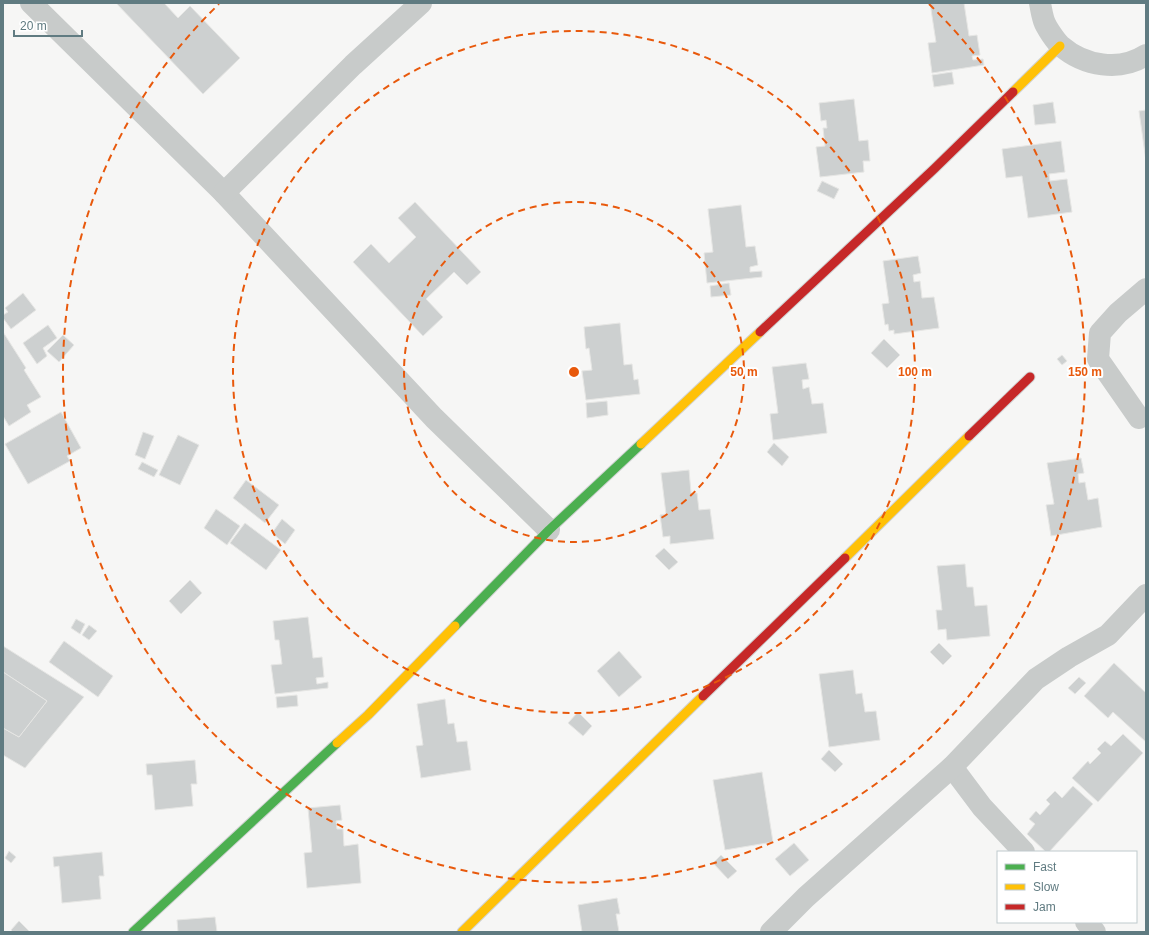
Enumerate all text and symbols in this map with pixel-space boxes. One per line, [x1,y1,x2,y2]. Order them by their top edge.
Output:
scale bar [14,12,82,38]
text: 20 m [20,19,47,33]
centre of rings [567,365,581,379]
text: 50 m [730,365,758,379]
text: 100 m [898,365,932,379]
text: 150 m [1068,365,1102,379]
legend [997,851,1137,923]
text: Fast [1033,860,1057,874]
text: Slow [1033,880,1059,894]
text: Jam [1033,900,1056,914]

